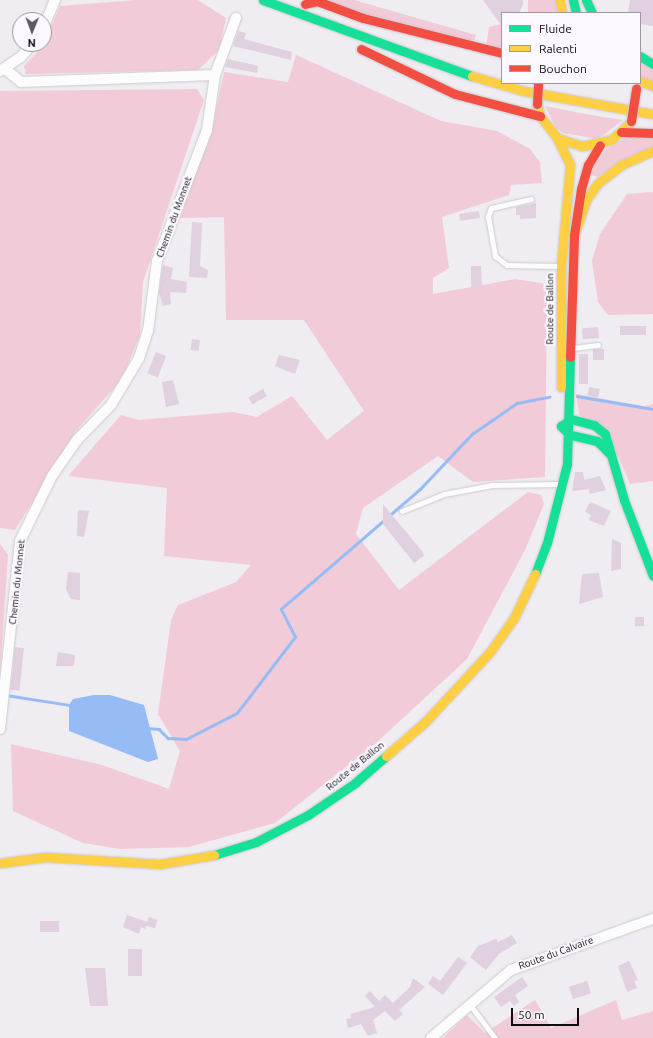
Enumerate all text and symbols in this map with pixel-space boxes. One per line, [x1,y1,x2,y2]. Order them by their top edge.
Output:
north arrow [12,12,52,52]
legend [501,12,641,84]
text: Fluide [539,22,572,35]
text: N [28,37,36,49]
text: Ralenti [539,42,577,55]
text: Bouchon [539,62,587,75]
street label: Chemin du Monnet [154,175,194,259]
street label: Route de Ballon [544,273,556,345]
street label: Chemin du Monnet [7,539,27,625]
street label: Route de Ballon [323,739,387,793]
street label: Route du Calvaire [517,934,595,972]
scale bar [513,1000,581,1026]
text: 50 m [518,1008,545,1021]

